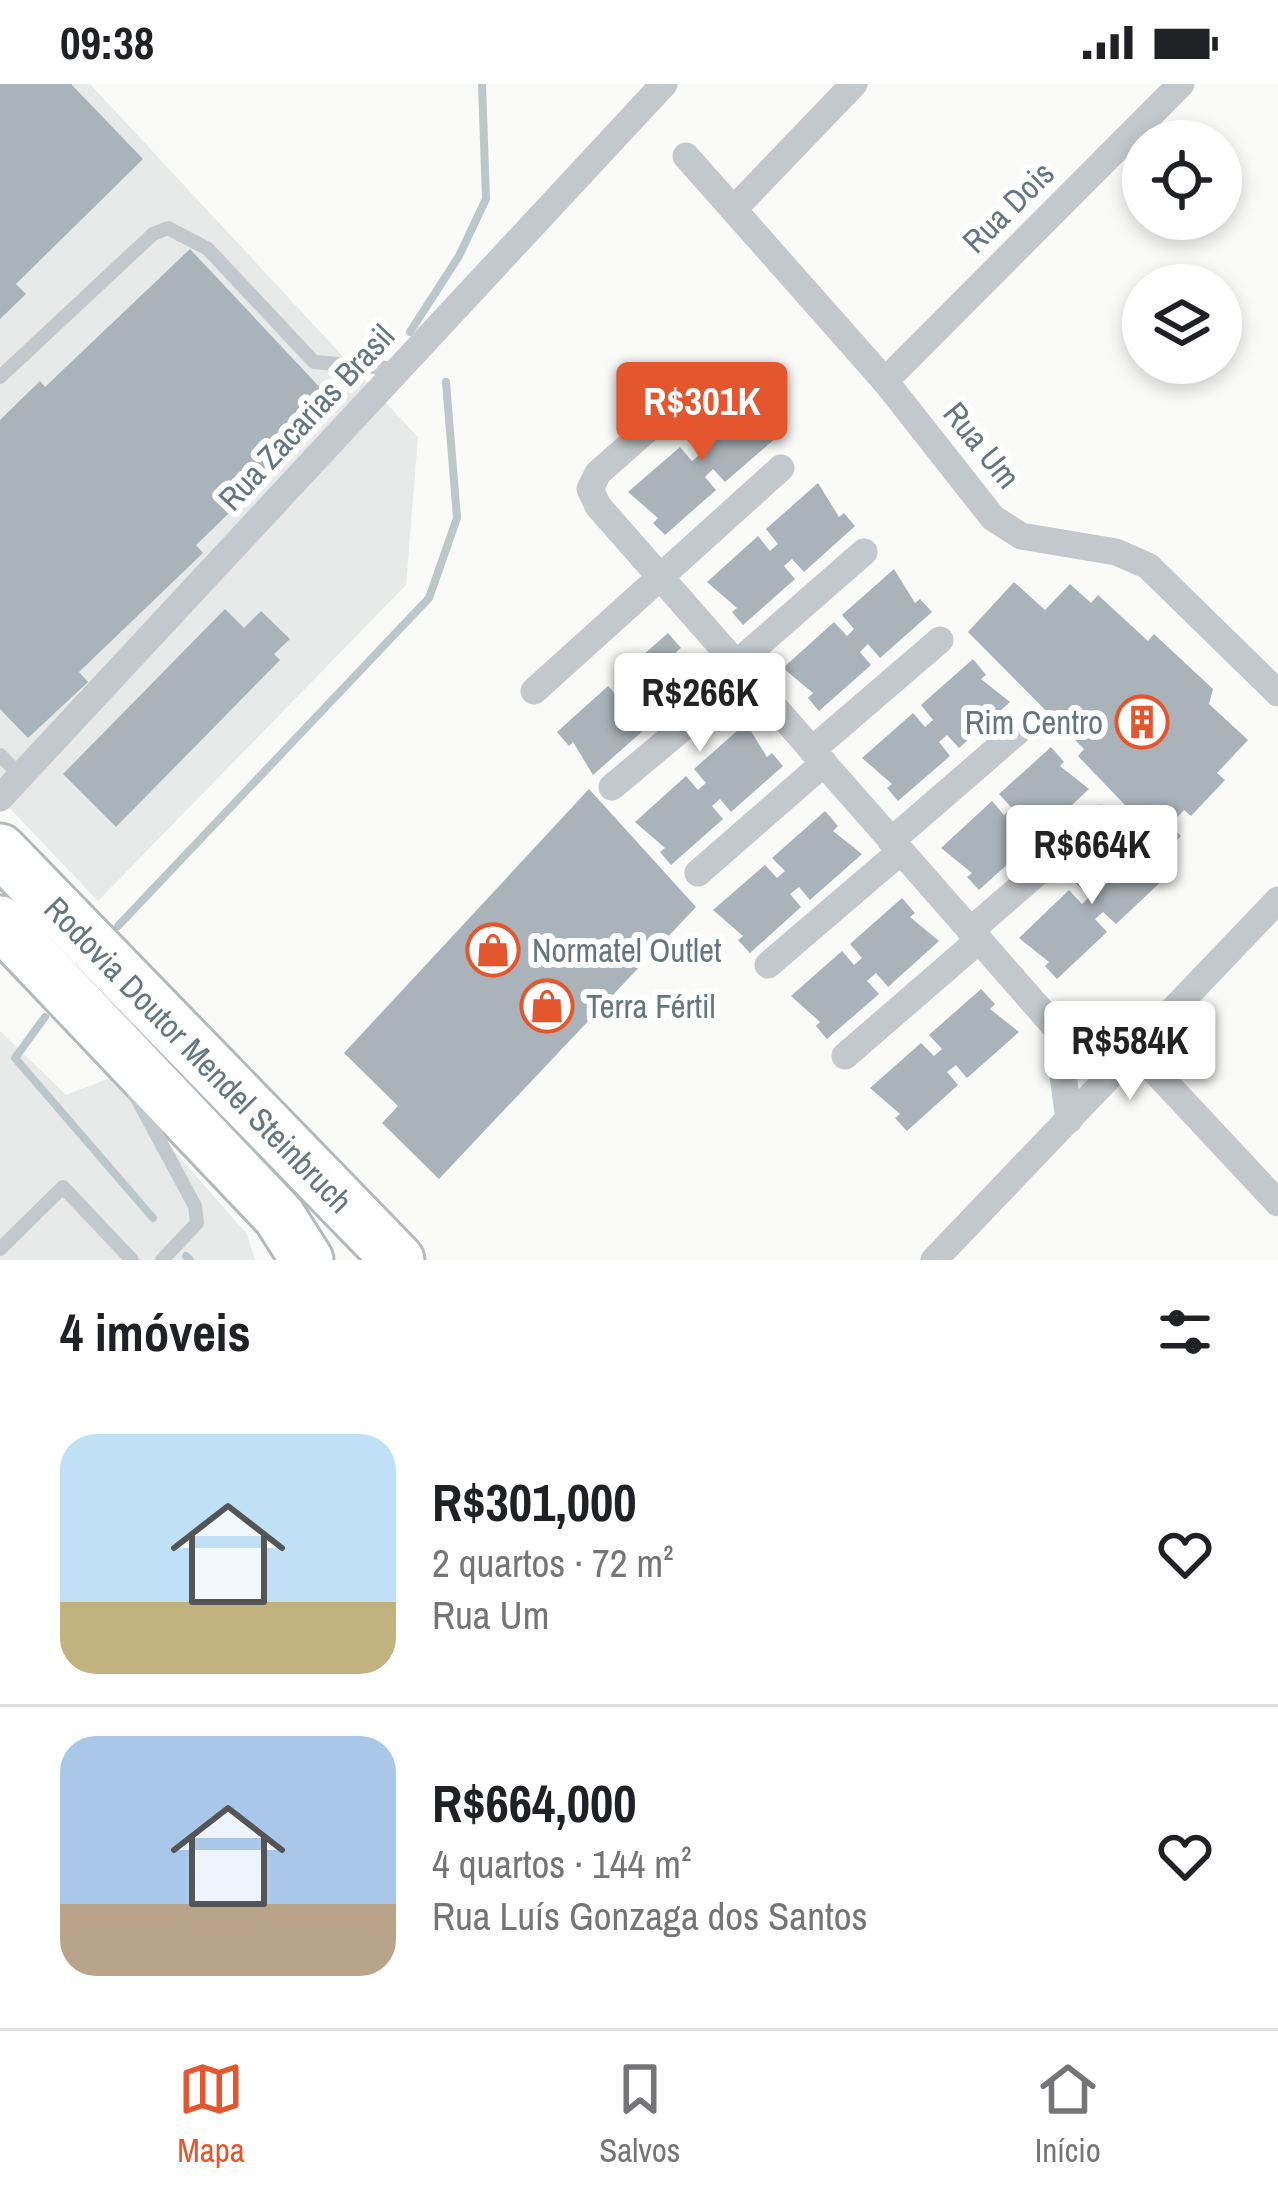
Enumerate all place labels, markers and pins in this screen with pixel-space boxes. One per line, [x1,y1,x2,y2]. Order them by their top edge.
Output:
pin: R$301K [604,362,800,464]
pin: R$266K [602,653,798,755]
building icon: Rim Centro [1114,694,1170,750]
place label: Rim Centro [965,700,1103,744]
pin: R$664K [994,805,1190,907]
shop icon: Normatel Outlet [465,922,521,978]
place label: Normatel Outlet [532,928,722,972]
shop icon: Terra Fértil [519,978,575,1034]
place label: Terra Fértil [586,984,716,1028]
pin: R$584K [1032,1001,1228,1103]

